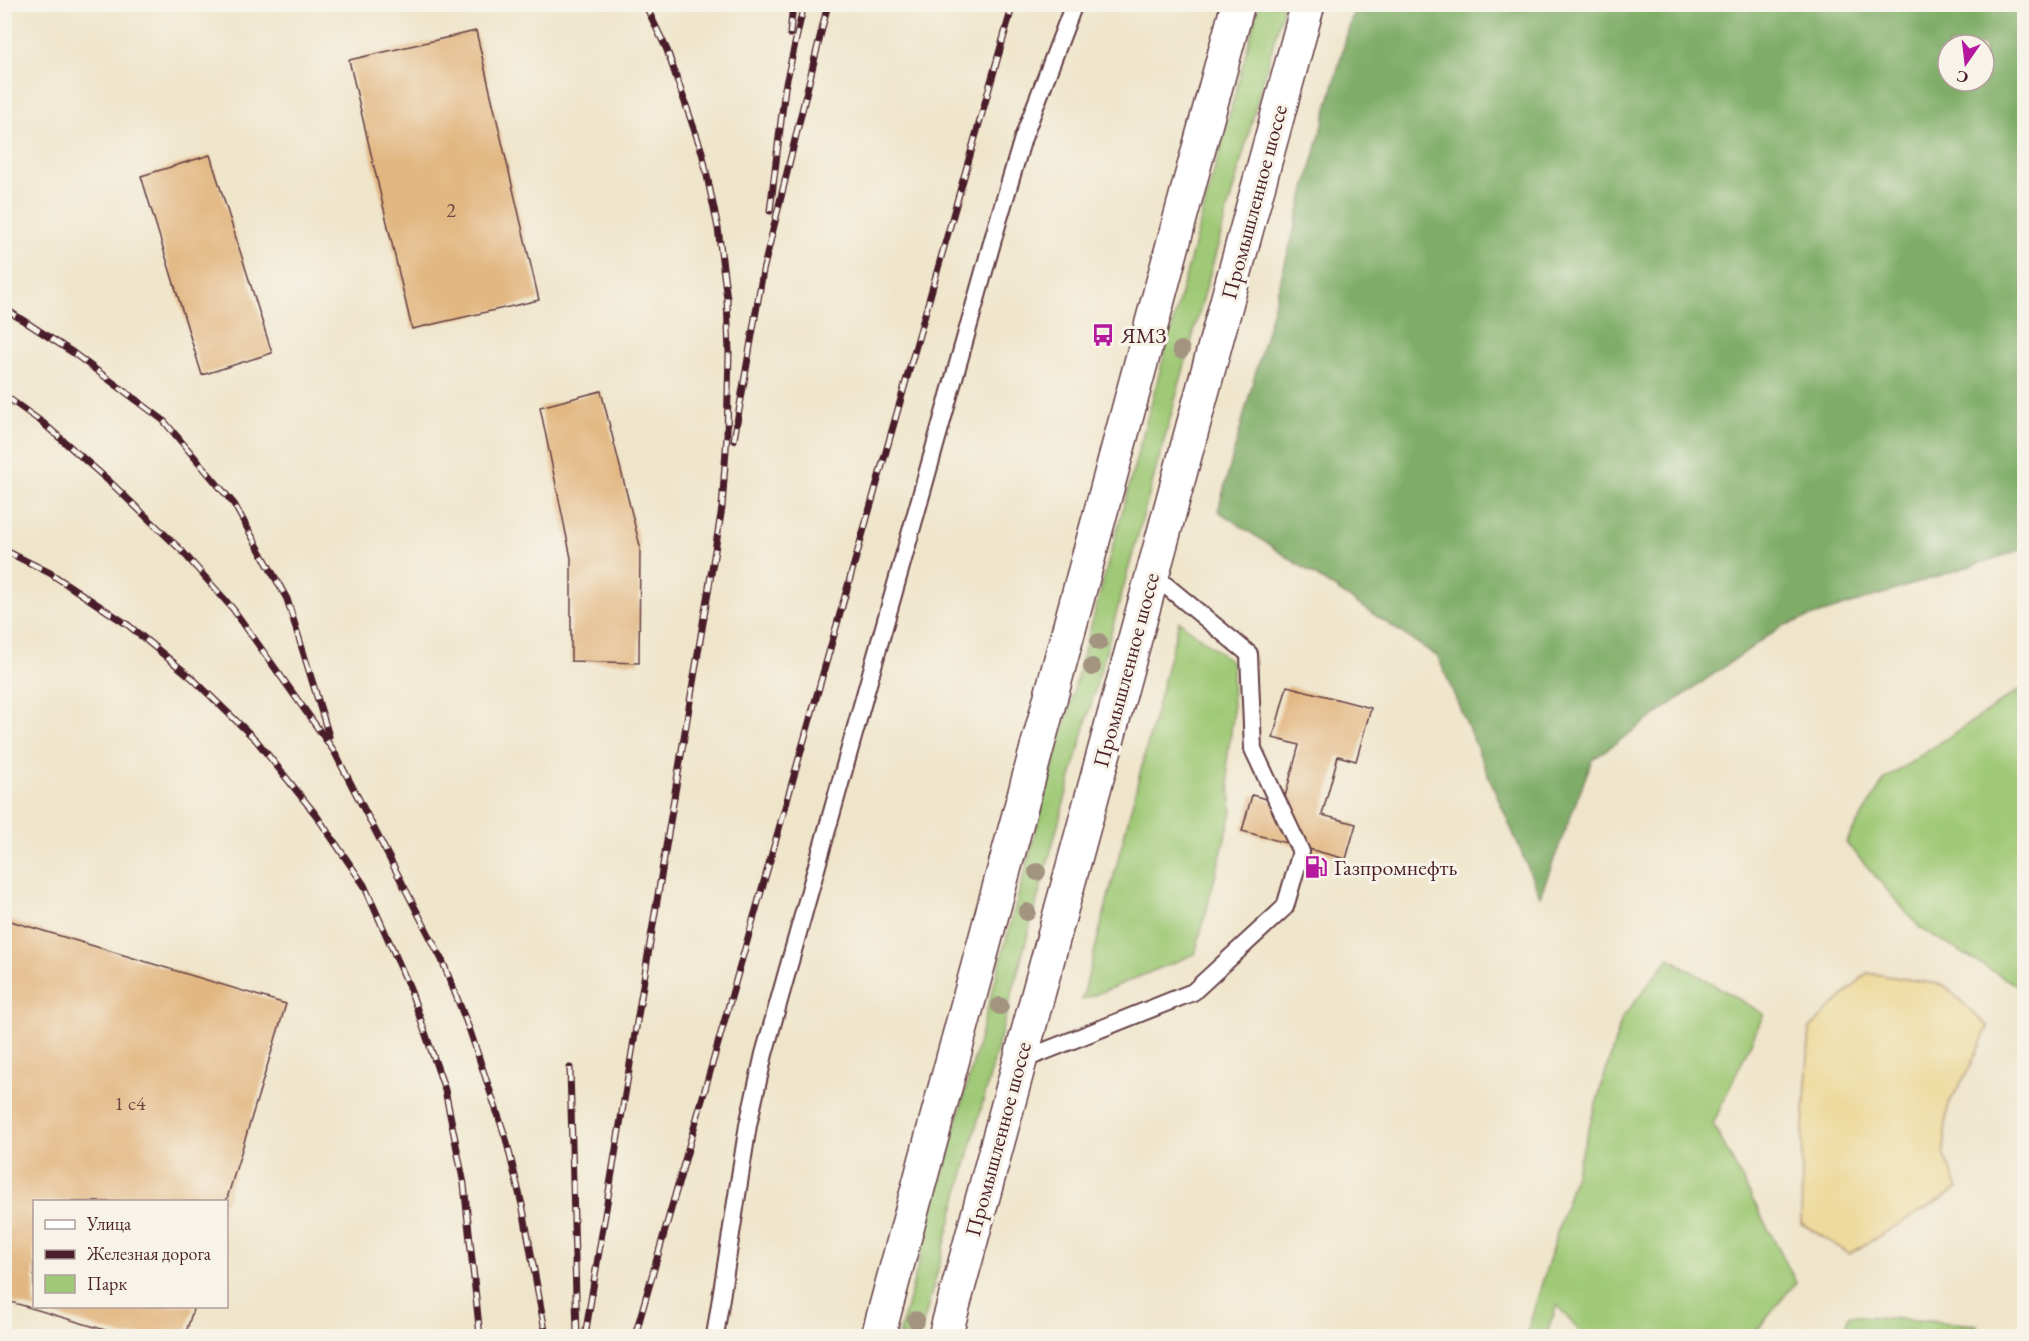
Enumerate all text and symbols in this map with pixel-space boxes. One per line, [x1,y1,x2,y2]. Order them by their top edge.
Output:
north arrow [1936,33,1996,93]
text: С [1954,66,1971,89]
street label: Промышленное шоссе [1214,101,1294,303]
house number: 2 [446,197,456,223]
place label: ЯМЗ [1120,321,1167,350]
bus stop icon: ЯМЗ [1090,322,1116,348]
street label: Промышленное шоссе [1086,569,1166,771]
place label: Газпромнефть [1334,853,1458,882]
fuel station icon: Газпромнефть [1303,854,1329,880]
street label: Промышленное шоссе [958,1038,1038,1240]
house number: 1 с4 [114,1090,146,1116]
legend [33,1200,228,1308]
text: Улица [86,1212,132,1235]
text: Железная дорога [86,1242,212,1265]
text: Парк [87,1272,127,1295]

